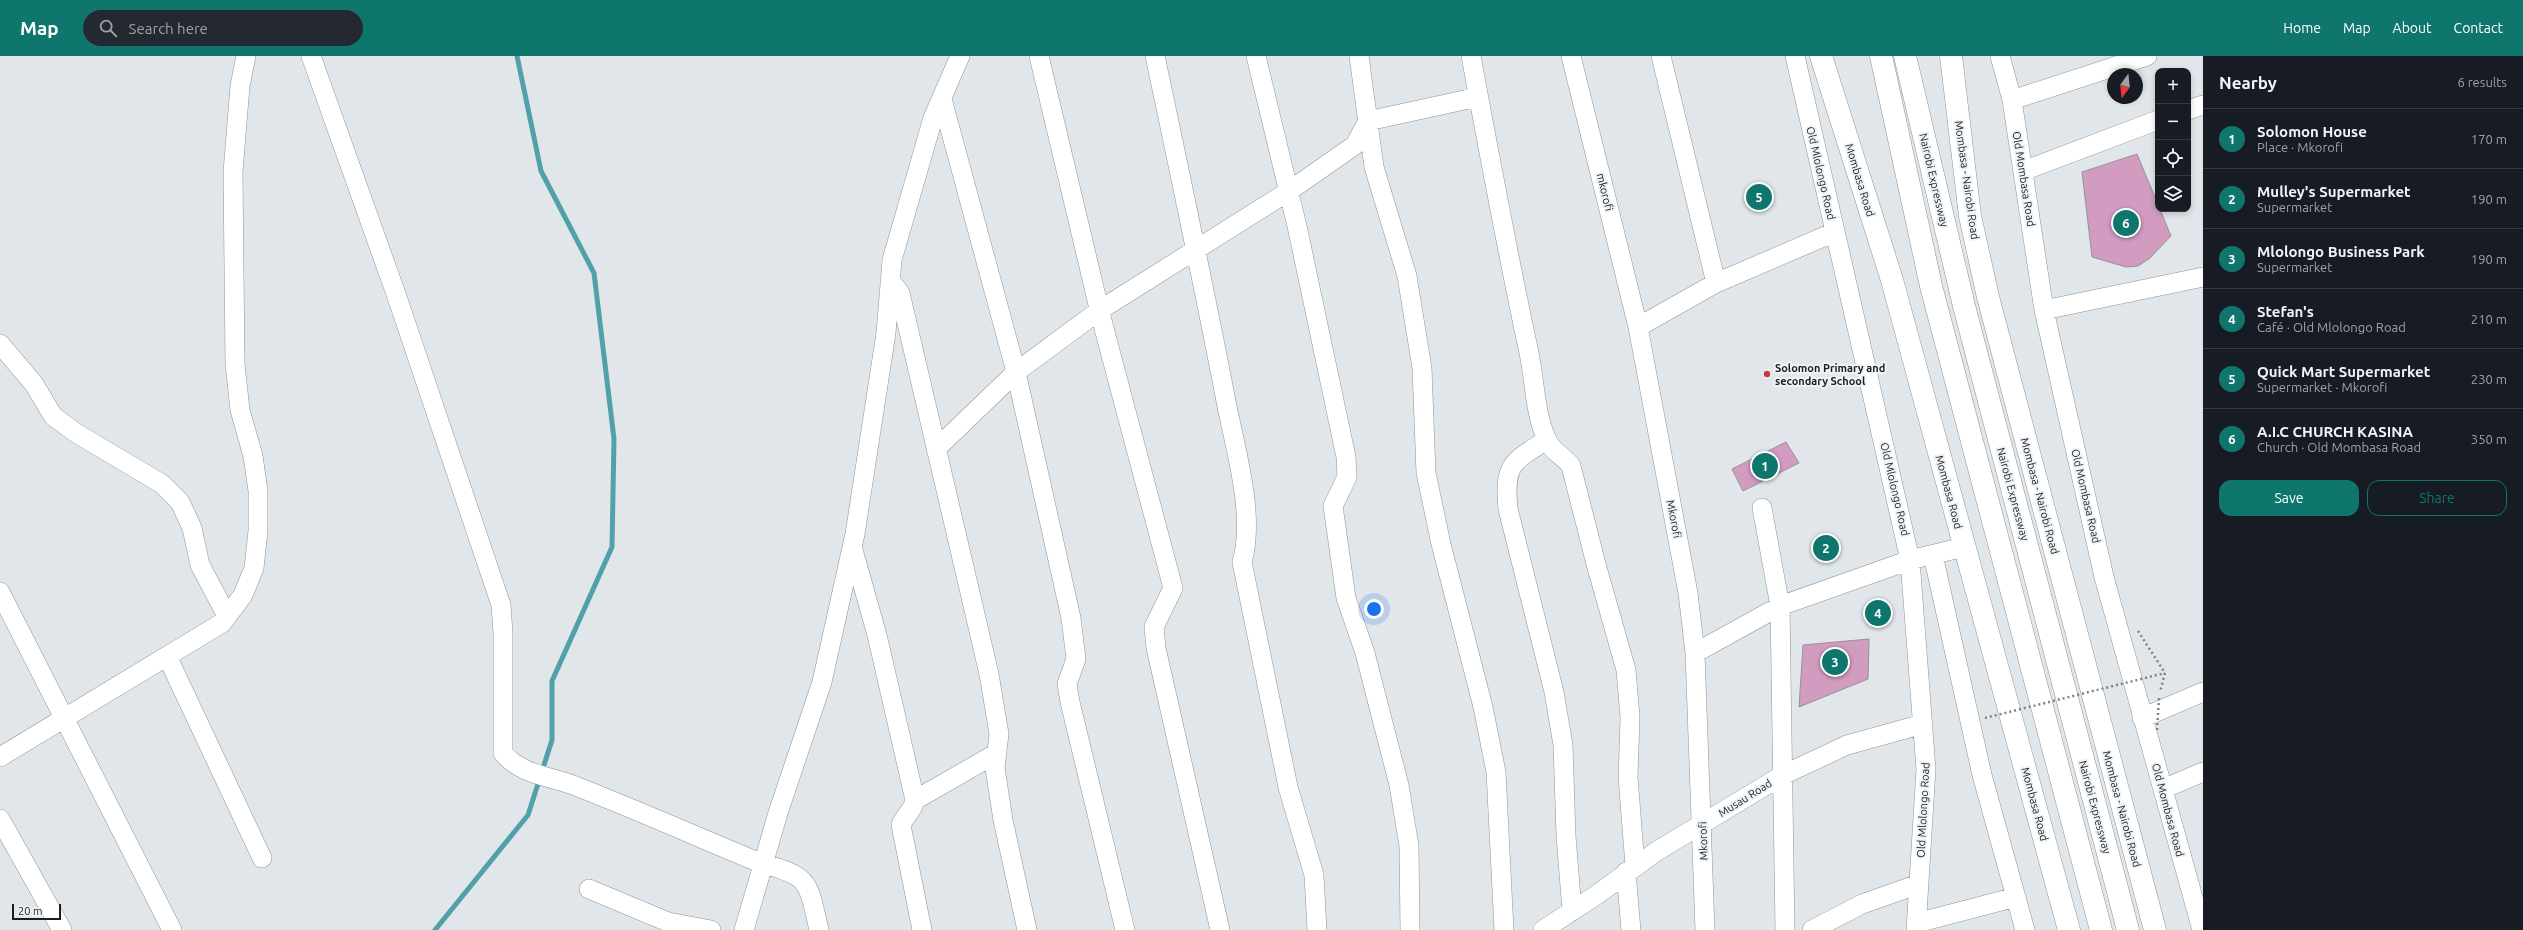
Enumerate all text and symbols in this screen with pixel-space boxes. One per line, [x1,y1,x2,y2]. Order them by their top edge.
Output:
search box [83,10,363,46]
text: Map [20,17,59,39]
icon: search [97,17,119,39]
text: Search here [129,20,208,37]
text: Home [2283,20,2321,36]
text: Map [2343,20,2371,36]
text: About [2393,20,2432,36]
text: Contact [2454,20,2503,36]
north arrow [2107,68,2143,104]
map controls [2155,68,2191,212]
button: + [2155,68,2191,104]
text: Nearby [2219,73,2277,92]
text: 6 results [2457,75,2507,89]
button: − [2155,104,2191,140]
street label: Mombasa - Nairobi Road [1953,120,1981,240]
text: Solomon House [2257,123,2367,140]
street label: Old Mlolongo Road [1804,125,1838,221]
street label: Old Mombasa Road [2011,131,2037,227]
street label: Nairobi Expressway [1917,132,1951,229]
text: 1 [2228,132,2236,146]
text: 170 m [2471,132,2507,146]
button: locate [2155,140,2191,176]
text: Place · Mkorofi [2257,140,2343,154]
street label: Mombasa Road [1843,142,1877,218]
street label: mkorofi [1594,172,1616,212]
button: layers [2155,176,2191,212]
pin: 5 [1746,182,1772,212]
text: Mulley's Supermarket [2257,183,2411,200]
text: 2 [2228,192,2236,206]
text: 190 m [2471,192,2507,206]
text: Supermarket [2257,200,2332,214]
pin: 6 [2113,208,2139,238]
text: Mlolongo Business Park [2257,243,2425,260]
text: 3 [2228,252,2236,266]
text: 190 m [2471,252,2507,266]
text: Supermarket [2257,260,2332,274]
text: Stefan's [2257,303,2314,320]
text: 4 [2228,312,2236,326]
text: 210 m [2471,312,2507,326]
text: Café · Old Mlolongo Road [2257,320,2406,334]
place label: Solomon Primary and secondary School [1775,362,1885,387]
text: Quick Mart Supermarket [2257,363,2430,380]
marker: Solomon Primary and secondary School [1762,369,1772,379]
text: 5 [2228,372,2236,386]
text: 230 m [2471,372,2507,386]
text: Supermarket · Mkorofi [2257,380,2387,394]
text: A.I.C CHURCH KASINA [2257,423,2413,440]
text: 6 [2228,432,2236,446]
text: 350 m [2471,432,2507,446]
street label: Mombasa - Nairobi Road [2019,436,2061,556]
text: Church · Old Mombasa Road [2257,440,2421,454]
street label: Old Mlolongo Road [1878,441,1912,537]
street label: Nairobi Expressway [1995,446,2031,543]
street label: Old Mombasa Road [2069,448,2103,544]
pin: 1 [1752,451,1778,481]
street label: Mombasa Road [1933,454,1965,530]
button: Save [2219,480,2359,516]
button: Share [2367,480,2507,516]
street label: Mkorofi [1664,499,1684,539]
pin: 2 [1813,533,1839,563]
pin: 4 [1865,598,1891,628]
your location [1364,599,1384,619]
pin: 3 [1822,647,1848,677]
street label: Mombasa - Nairobi Road [2101,749,2143,869]
street label: Nairobi Expressway [2077,759,2113,856]
street label: Old Mlolongo Road [1915,762,1931,858]
street label: Old Mombasa Road [2150,762,2186,858]
street label: Mombasa Road [2019,766,2051,842]
street label: Musau Road [1716,777,1774,819]
street label: Mkorofi [1696,821,1710,861]
scale bar [12,902,61,921]
text: 20 m [18,905,42,917]

